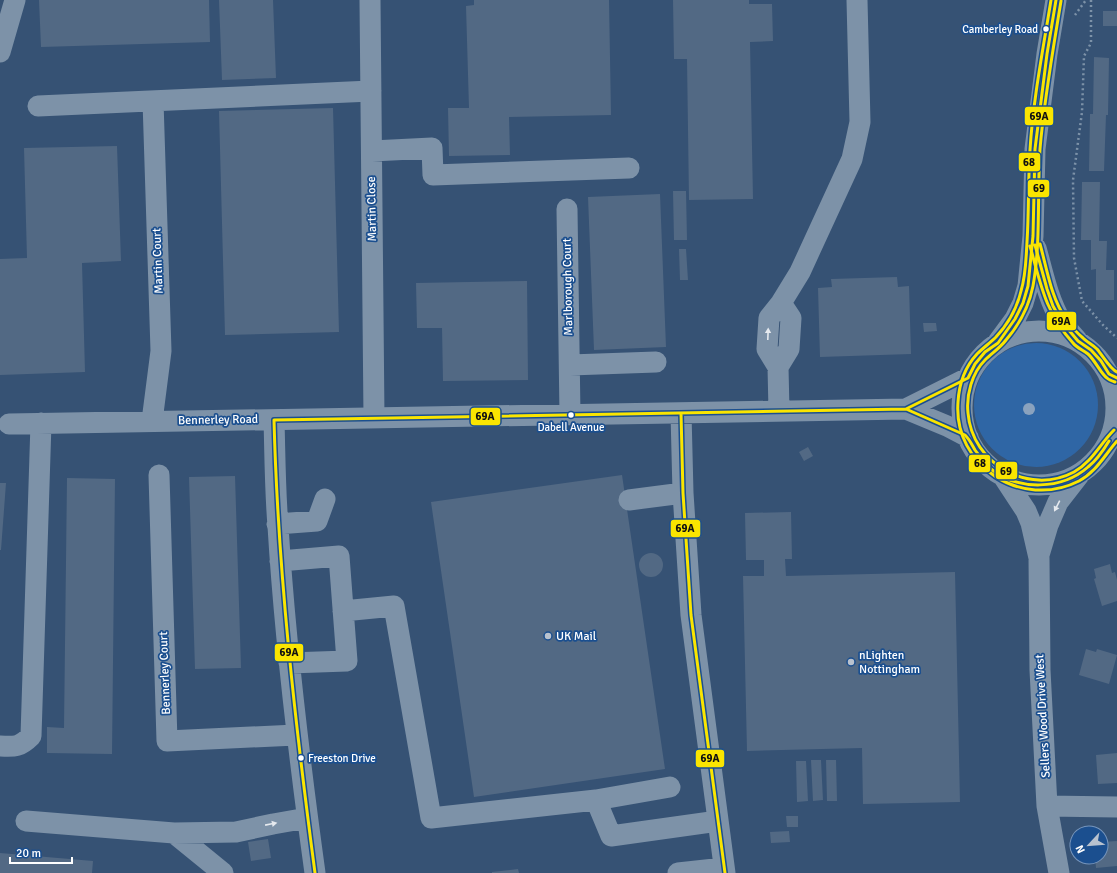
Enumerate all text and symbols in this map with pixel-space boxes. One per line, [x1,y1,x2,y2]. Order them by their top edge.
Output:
place label: Camberley Road [962,23,1038,36]
marker: Camberley Road [1041,24,1051,34]
line badge: 69A [1024,106,1054,126]
text: 69A [1030,110,1048,123]
line badge: 68 [1018,152,1041,172]
text: 68 [1023,156,1035,169]
street label: Martin Close [364,176,380,242]
line badge: 69 [1027,179,1050,198]
text: 69 [1033,182,1045,195]
street label: Martin Court [149,228,167,294]
street label: Marlborough Court [560,238,576,336]
line badge: 69A [1046,311,1077,331]
text: 69A [1052,315,1070,328]
one-way arrow [765,327,771,340]
line badge: 69A [470,407,501,426]
text: 69A [476,410,494,423]
marker: Dabell Avenue [566,410,576,420]
street label: Bennerley Road [178,412,258,428]
place label: Dabell Avenue [537,421,605,434]
line badge: 68 [968,454,991,473]
text: 68 [974,457,986,470]
line badge: 69 [995,461,1018,480]
text: 69 [1000,465,1012,478]
one-way arrow [1053,500,1060,511]
line badge: 69A [670,519,701,538]
text: 69A [676,522,694,535]
place label: UK Mail [556,629,597,644]
street label: Bennerley Court [156,631,174,715]
marker: UK Mail [543,631,553,641]
line badge: 69A [274,643,304,662]
text: 69A [280,646,298,659]
place label: nLighten Nottingham [859,648,920,677]
street label: Sellers Wood Drive West [1032,654,1054,778]
marker: nLighten Nottingham [846,657,856,667]
line badge: 69A [695,749,725,768]
place label: Freeston Drive [308,752,376,765]
text: 69A [701,752,719,765]
marker: Freeston Drive [296,753,306,763]
one-way arrow [265,821,277,827]
north arrow [1069,825,1109,865]
scale bar [10,839,72,865]
text: N [1073,843,1088,855]
text: 20 m [16,846,41,861]

